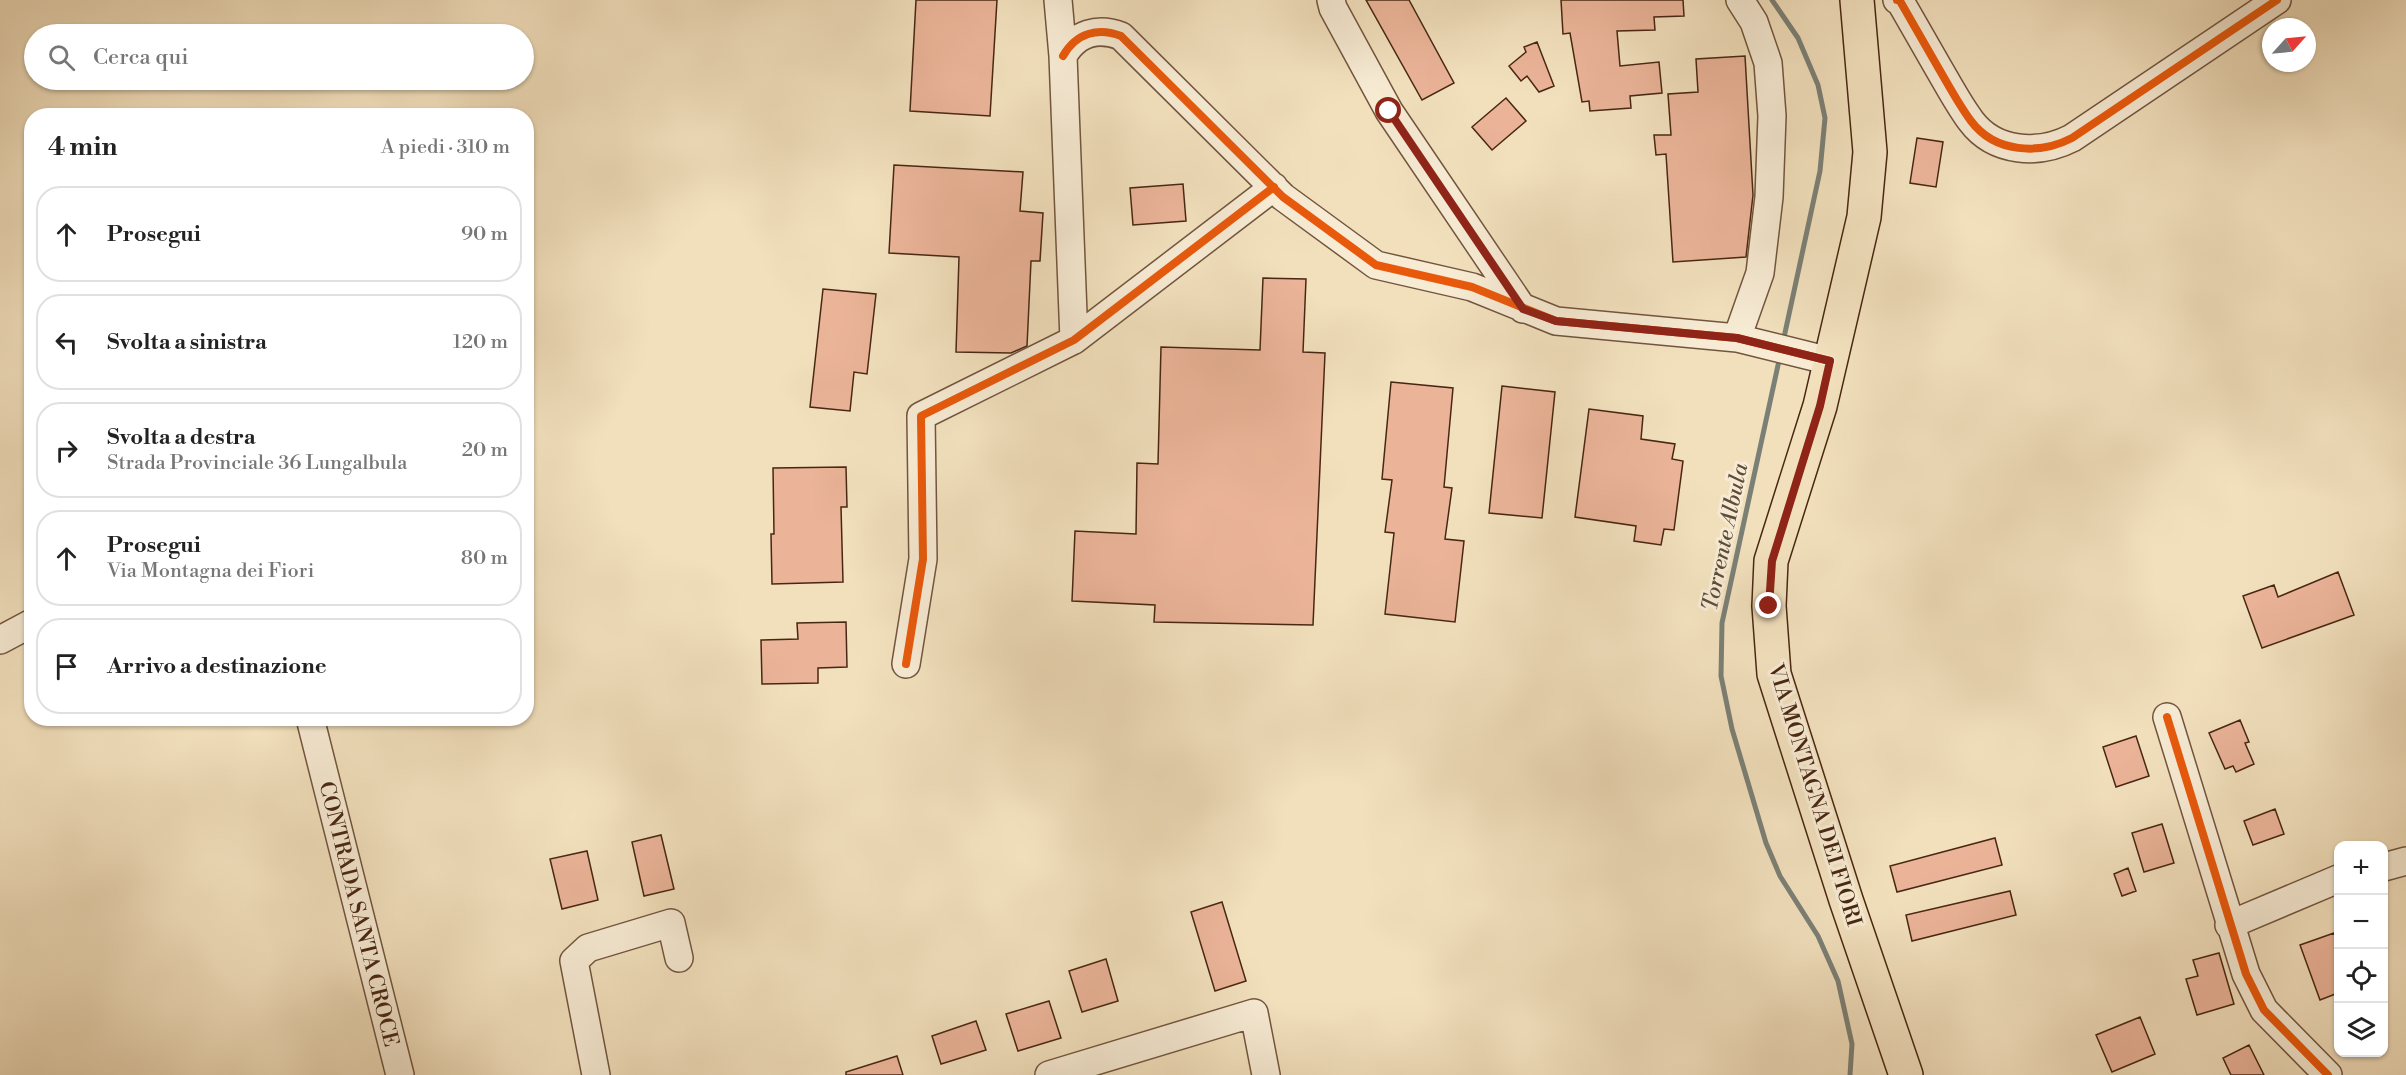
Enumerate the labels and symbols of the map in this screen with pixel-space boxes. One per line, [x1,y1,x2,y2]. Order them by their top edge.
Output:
north arrow [2262,18,2316,72]
route start [1375,97,1401,123]
water label: Torrente Albula [1697,460,1754,614]
route end [1755,592,1781,618]
street label: VIA MONTAGNA DEI FIORI [1761,660,1866,930]
street label: CONTRADA SANTA CROCE [312,779,404,1049]

